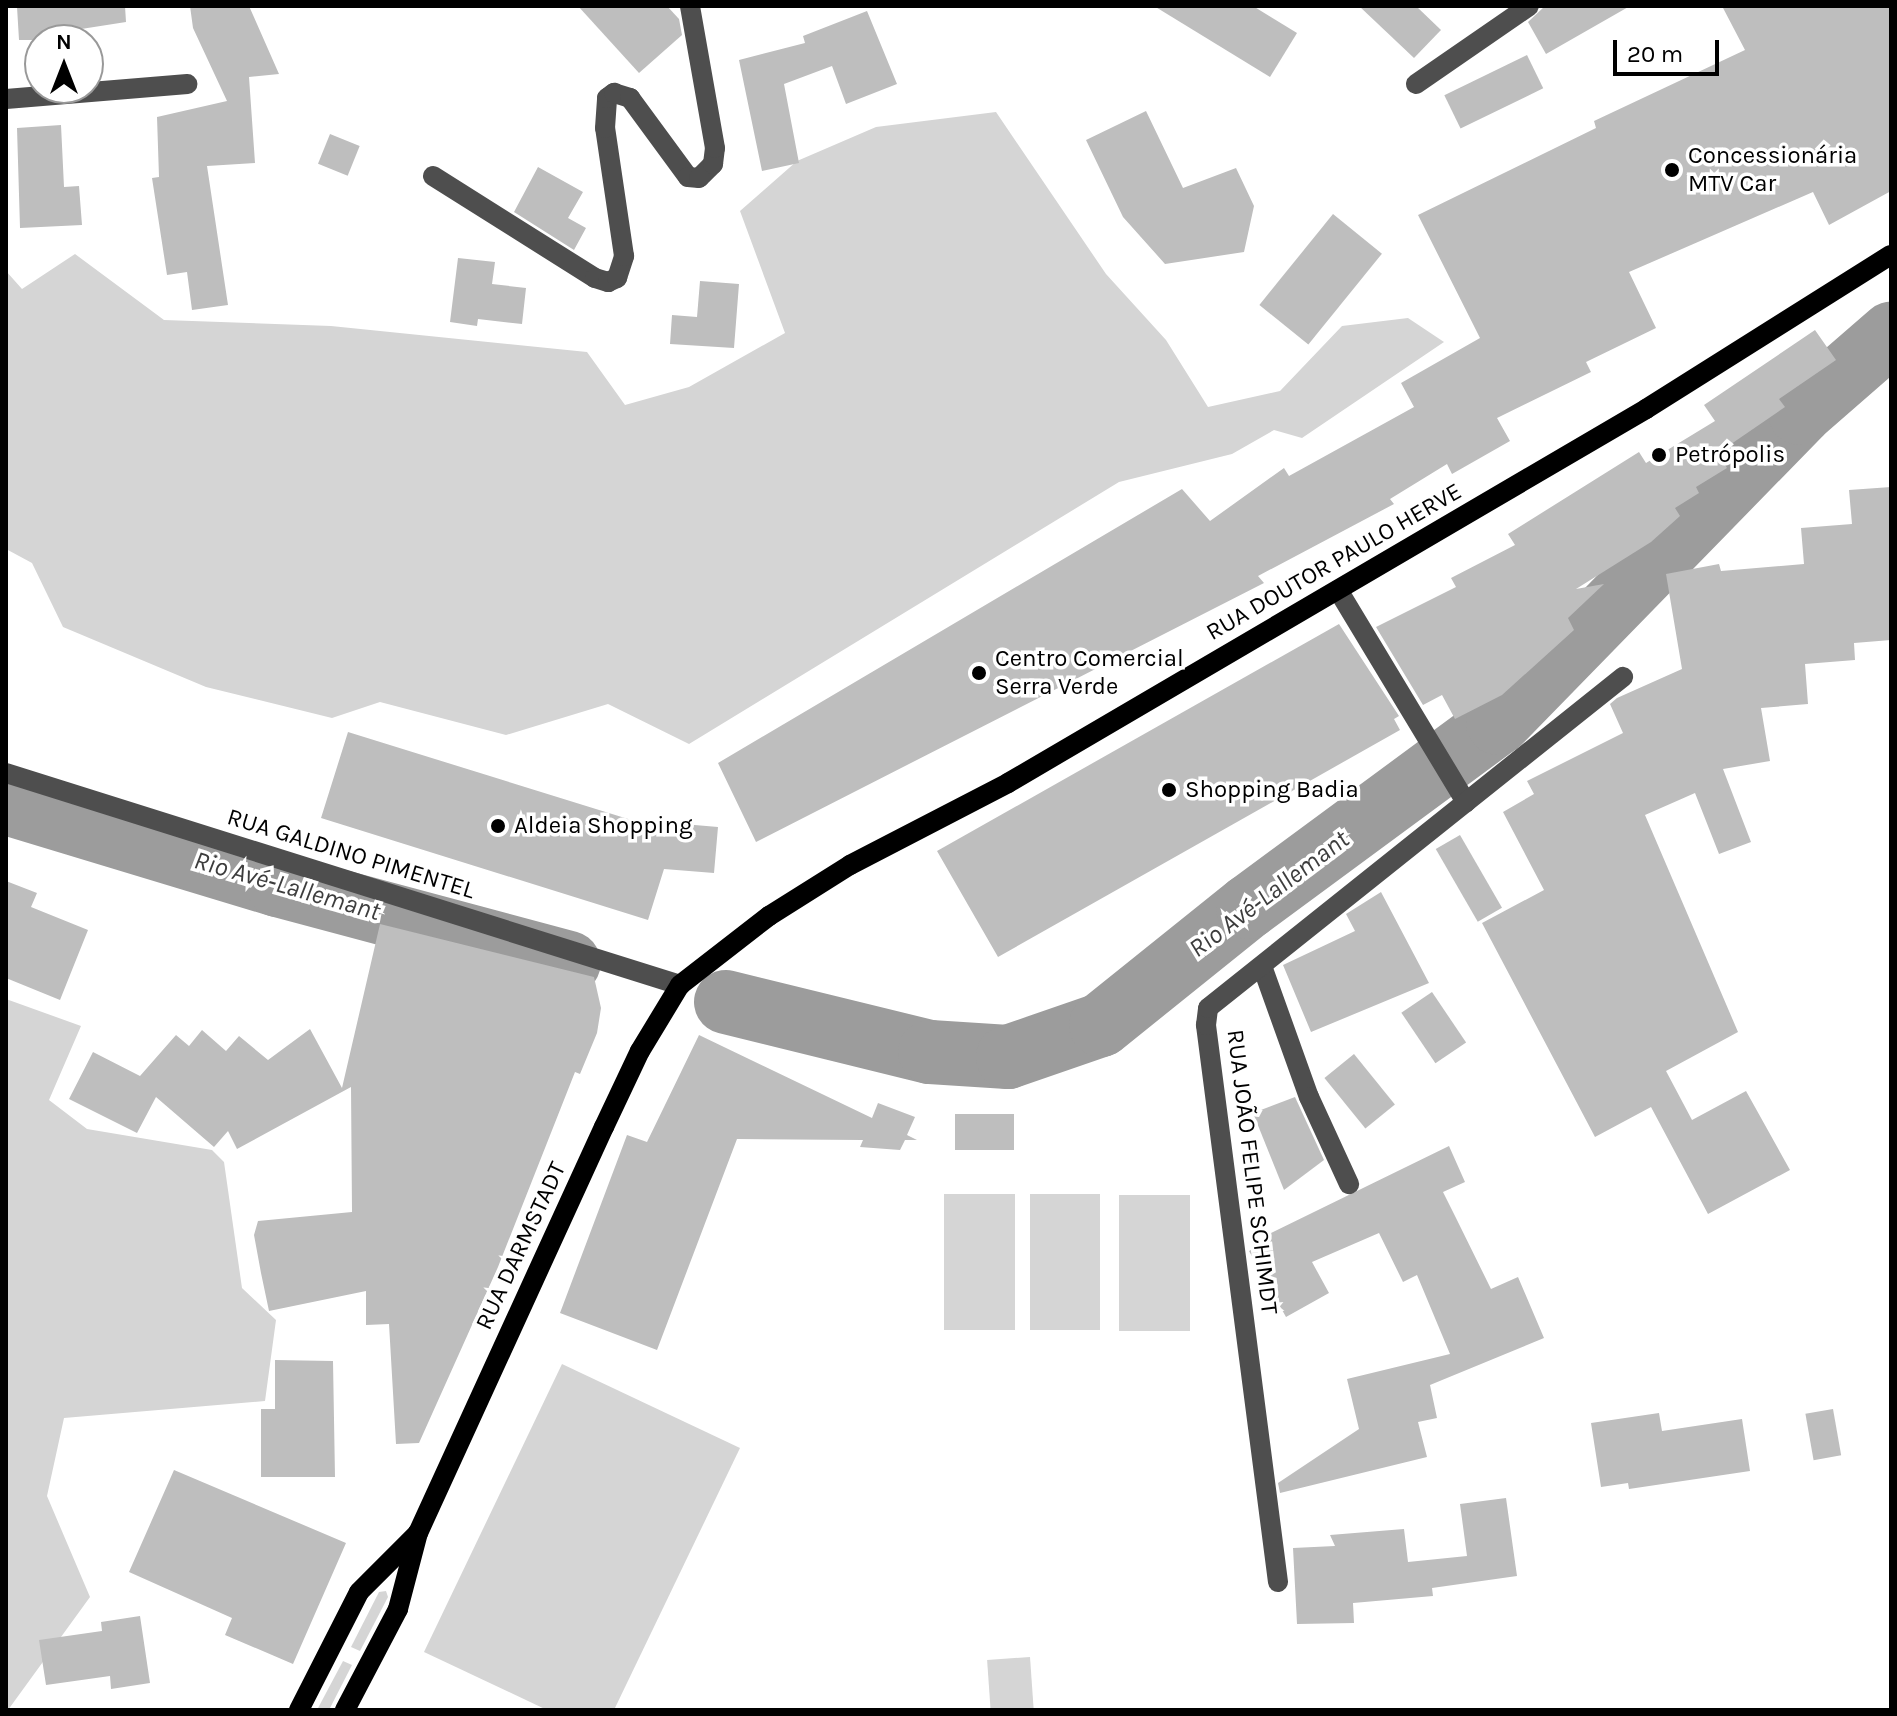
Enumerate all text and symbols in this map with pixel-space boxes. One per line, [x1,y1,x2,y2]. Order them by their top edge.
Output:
north arrow [24,24,104,104]
scale bar [1617,24,1723,74]
text: N [56,29,72,55]
text: 20 m [1627,40,1683,68]
place label: Concessionária MTV Car [1688,142,1857,198]
marker: Concessionária MTV Car [1663,161,1681,179]
place label: Petrópolis [1675,441,1785,469]
marker: Petrópolis [1650,446,1668,464]
street label: RUA DOUTOR PAULO HERVE [1201,477,1467,647]
place label: Centro Comercial Serra Verde [995,645,1184,701]
marker: Centro Comercial Serra Verde [970,664,988,682]
place label: Shopping Badia [1185,776,1359,804]
marker: Shopping Badia [1160,781,1178,799]
street label: RUA GALDINO PIMENTEL [224,803,478,905]
place label: Aldeia Shopping [514,812,692,840]
marker: Aldeia Shopping [489,817,507,835]
water label: Rio Avé‐Lallemant [1183,824,1355,964]
water label: Rio Avé‐Lallemant [190,845,384,927]
street label: RUA JOÃO FELIPE SCHIMDT [1220,1028,1284,1316]
street label: RUA DARMSTADT [470,1158,572,1334]

